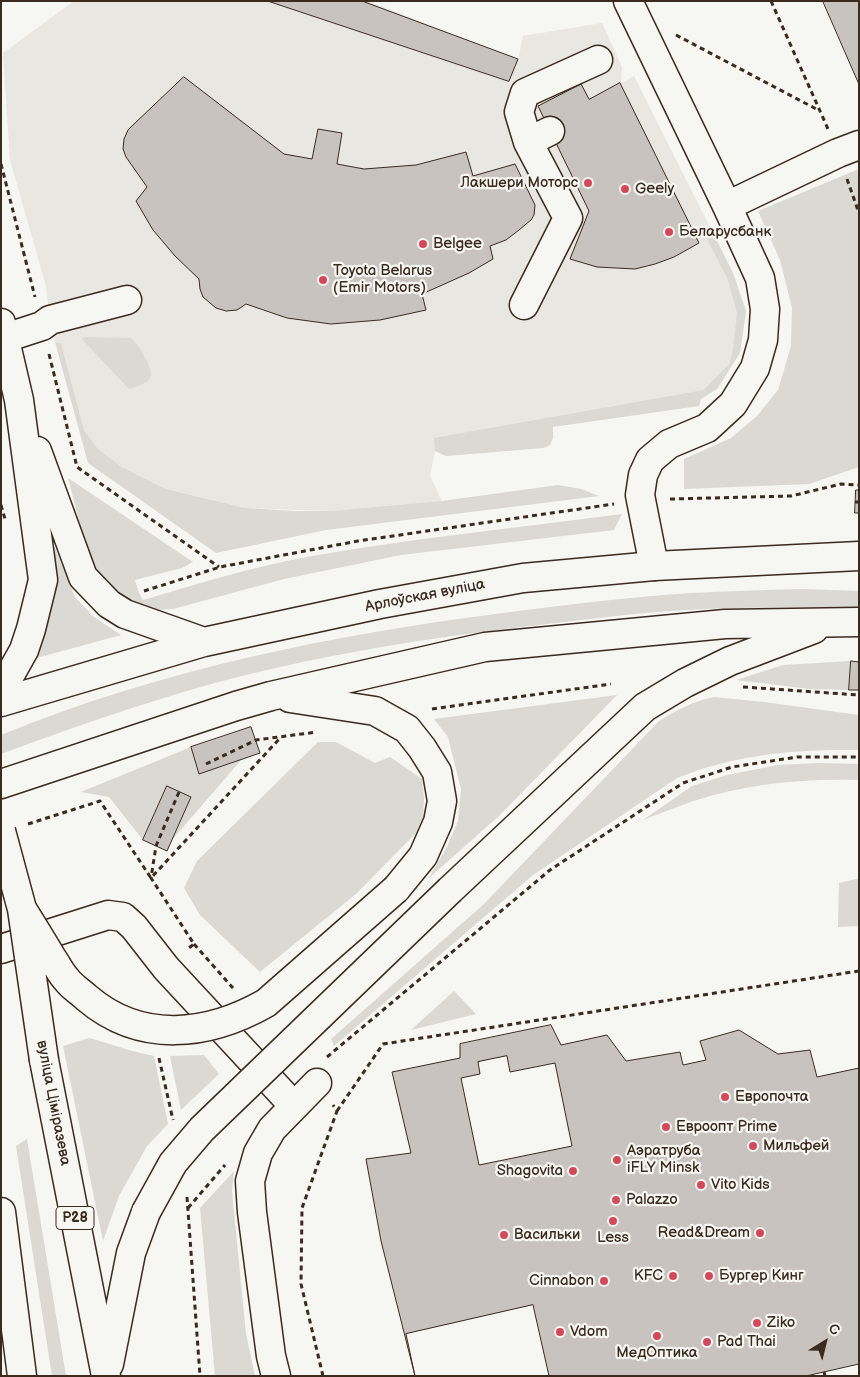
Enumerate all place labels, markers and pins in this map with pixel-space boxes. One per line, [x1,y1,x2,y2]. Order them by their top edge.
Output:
place label: Лакшери Моторс [460,174,578,192]
marker: Лакшери Моторс [582,177,594,189]
place label: Geely [635,180,674,198]
marker: Geely [619,183,631,195]
place label: Беларусбанк [679,223,771,241]
marker: Беларусбанк [663,226,675,238]
place label: Belgee [433,235,482,253]
marker: Belgee [417,238,429,250]
place label: Toyota Belarus (Emir Motors) [333,262,432,297]
marker: Toyota Belarus (Emir Motors) [317,274,329,286]
place label: Европочта [735,1088,809,1106]
marker: Европочта [719,1091,731,1103]
place label: Евроопт Prime [676,1118,777,1136]
marker: Евроопт Prime [660,1121,672,1133]
place label: Мильфей [763,1137,829,1155]
marker: Мильфей [747,1140,759,1152]
place label: Аэратруба iFLY Minsk [627,1142,701,1177]
marker: Аэратруба iFLY Minsk [611,1154,623,1166]
place label: Shagovita [497,1162,563,1180]
marker: Shagovita [567,1165,579,1177]
place label: Vito Kids [711,1176,770,1194]
marker: Vito Kids [695,1179,707,1191]
place label: Palazzo [626,1191,678,1209]
marker: Palazzo [610,1194,622,1206]
marker: Less [607,1215,619,1227]
place label: Read&Dream [658,1224,750,1242]
place label: Васильки [514,1226,580,1244]
marker: Read&Dream [754,1227,766,1239]
marker: Васильки [498,1229,510,1241]
place label: Less [597,1229,629,1247]
place label: KFC [634,1267,663,1285]
place label: Бургер Кинг [719,1267,804,1285]
marker: KFC [667,1270,679,1282]
marker: Бургер Кинг [703,1270,715,1282]
place label: Cinnabon [529,1272,594,1290]
marker: Cinnabon [598,1275,610,1287]
place label: Ziko [767,1314,795,1332]
marker: Ziko [751,1317,763,1329]
place label: Vdom [570,1323,608,1341]
marker: Vdom [554,1326,566,1338]
marker: МедОптика [651,1330,663,1342]
place label: Pad Thai [717,1333,776,1351]
marker: Pad Thai [701,1336,713,1348]
place label: МедОптика [616,1344,698,1362]

